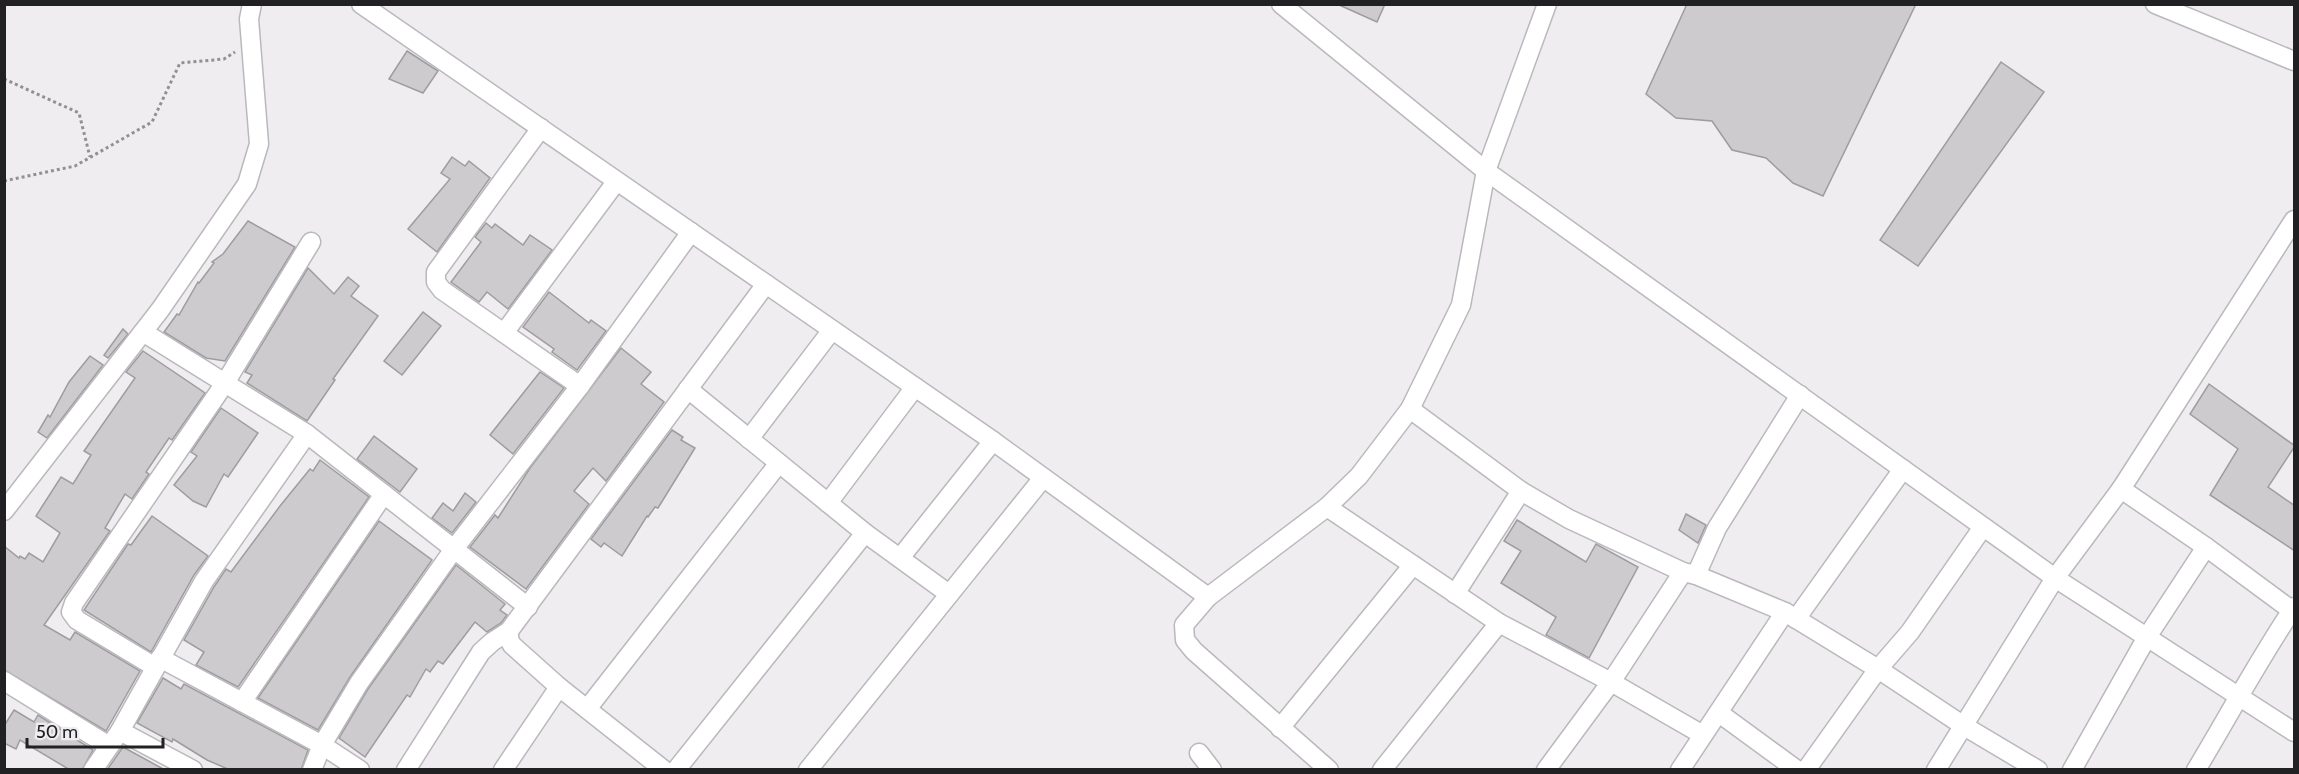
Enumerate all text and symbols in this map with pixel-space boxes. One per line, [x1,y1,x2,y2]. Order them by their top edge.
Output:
scale bar [27,711,164,749]
text: 50 m [36,721,78,743]

